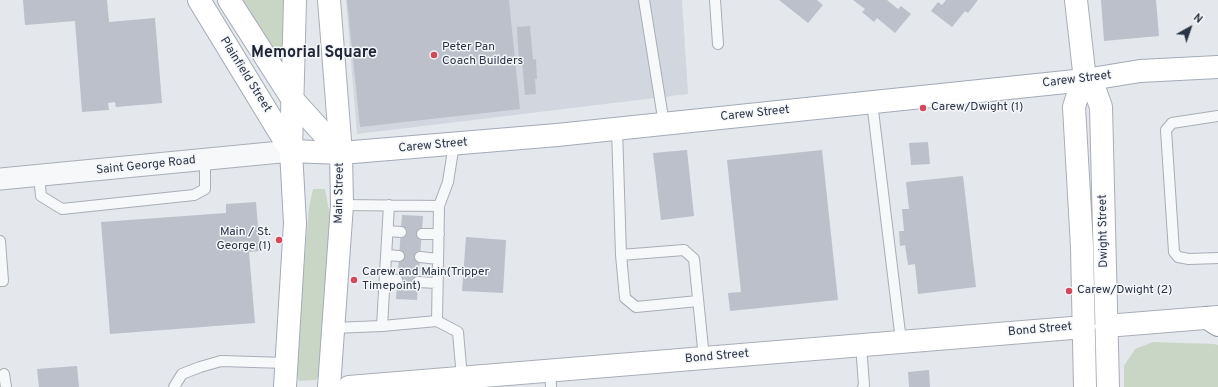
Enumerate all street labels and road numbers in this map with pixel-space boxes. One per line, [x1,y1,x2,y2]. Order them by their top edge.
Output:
street label: Plainfield Street [216,35,274,115]
street label: Carew Street [1042,69,1112,91]
street label: Carew Street [720,103,790,125]
street label: Carew Street [398,136,468,156]
street label: Saint George Road [95,154,197,178]
street label: Main Street [332,162,348,224]
street label: Dwight Street [1096,194,1112,268]
street label: Bond Street [1007,320,1073,340]
street label: Bond Street [684,347,750,367]

